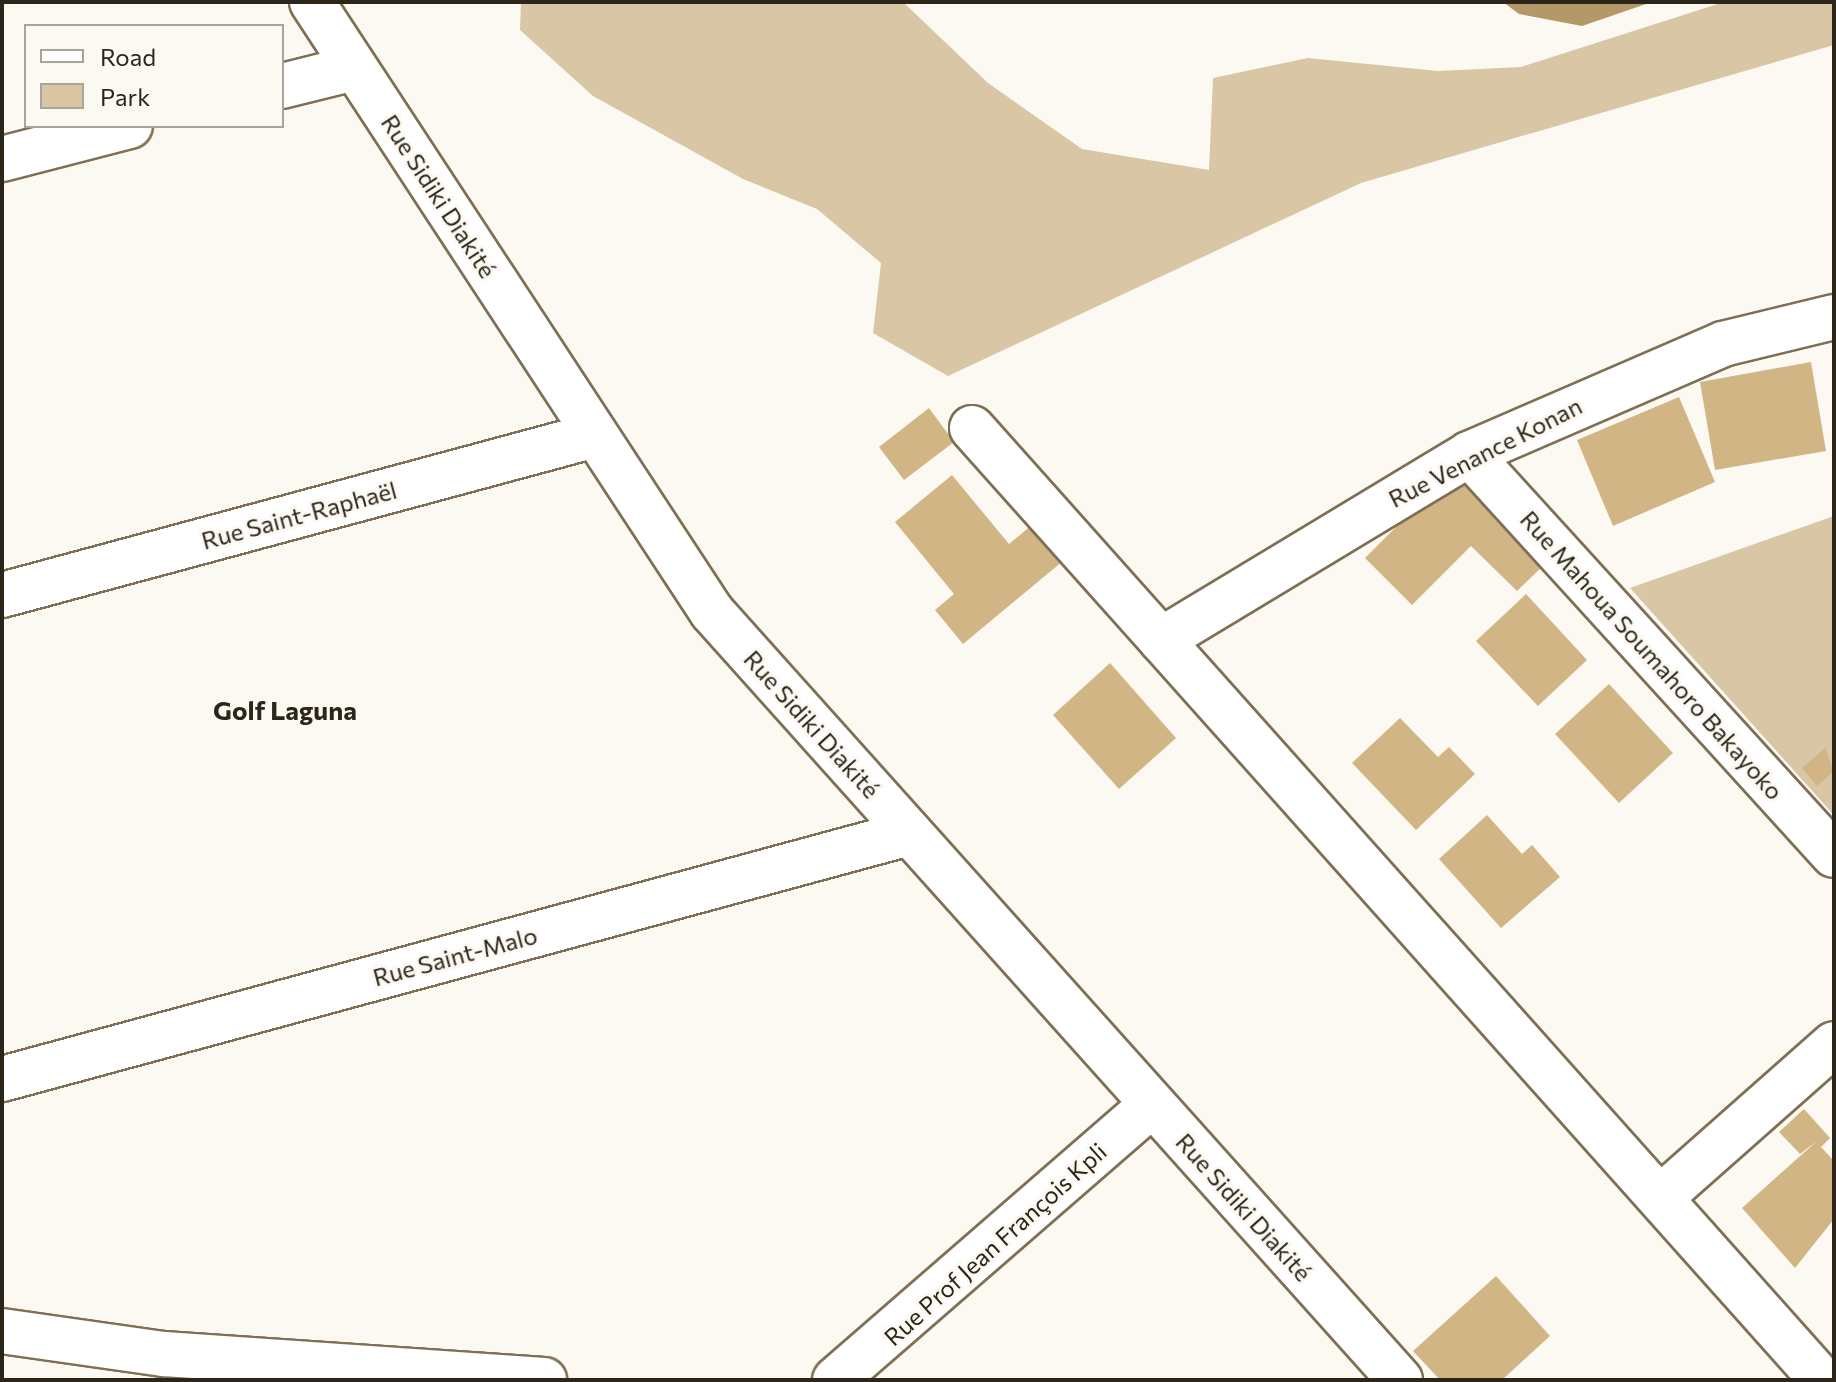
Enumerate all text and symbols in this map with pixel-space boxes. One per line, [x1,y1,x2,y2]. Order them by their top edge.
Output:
legend [24,24,284,128]
text: Road [100,42,156,71]
text: Park [100,82,150,111]
street label: Rue Sidiki Diakité [376,109,502,283]
street label: Rue Venance Konan [1384,391,1586,513]
street label: Rue Saint-Raphaël [198,475,400,555]
street label: Rue Mahoua Soumahoro Bakayoko [1515,505,1789,805]
street label: Rue Sidiki Diakité [738,644,886,804]
district label: Golf Laguna [213,694,357,726]
street label: Rue Saint-Malo [370,920,540,992]
street label: Rue Sidiki Diakité [1170,1127,1318,1287]
street label: Rue Prof Jean François Kpli [878,1137,1112,1351]

